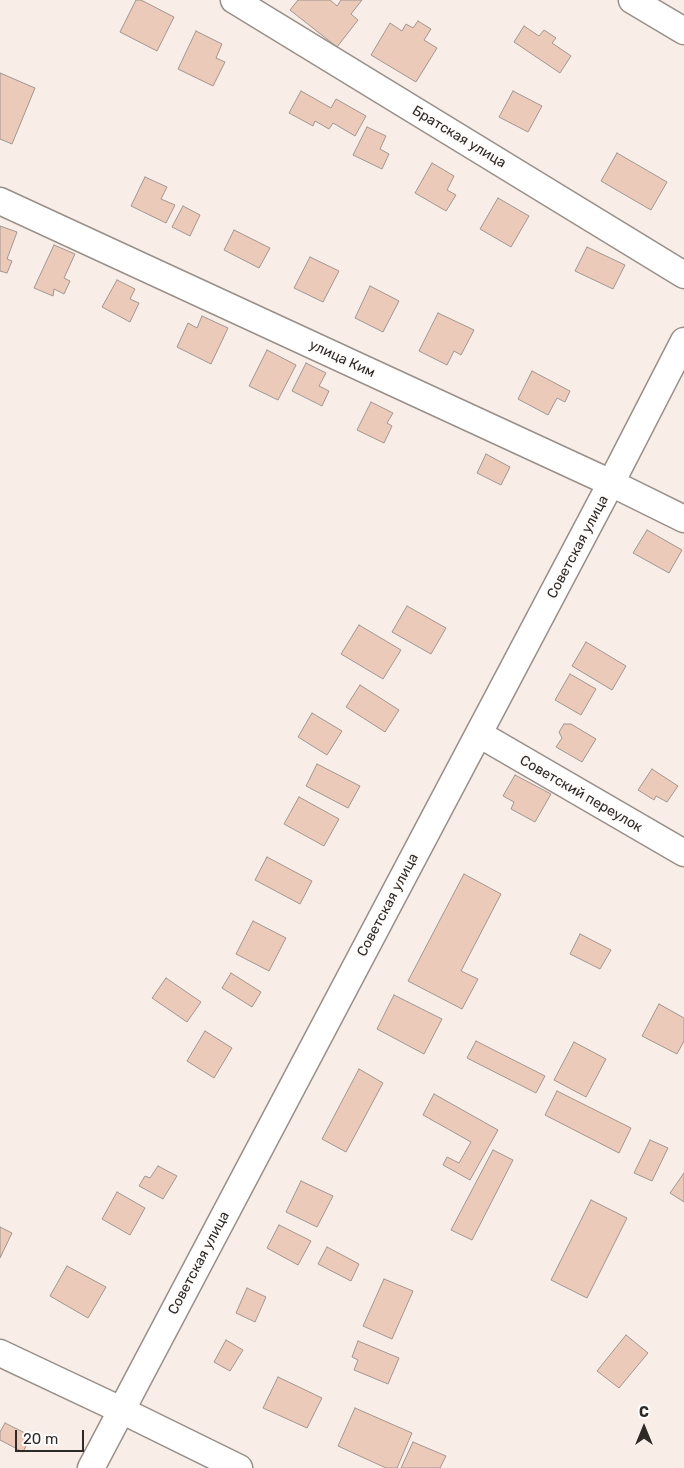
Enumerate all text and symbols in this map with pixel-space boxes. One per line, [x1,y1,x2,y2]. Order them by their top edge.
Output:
street label: Братская улица [409,102,509,172]
street label: улица Ким [306,336,378,382]
street label: Советская улица [544,493,612,601]
street label: Советский переулок [517,752,645,836]
street label: Советская улица [354,851,422,959]
street label: Советская улица [165,1209,233,1317]
north arrow [619,1403,669,1453]
text: С [639,1404,649,1421]
scale bar [18,1420,86,1452]
text: 20 m [23,1430,58,1448]

